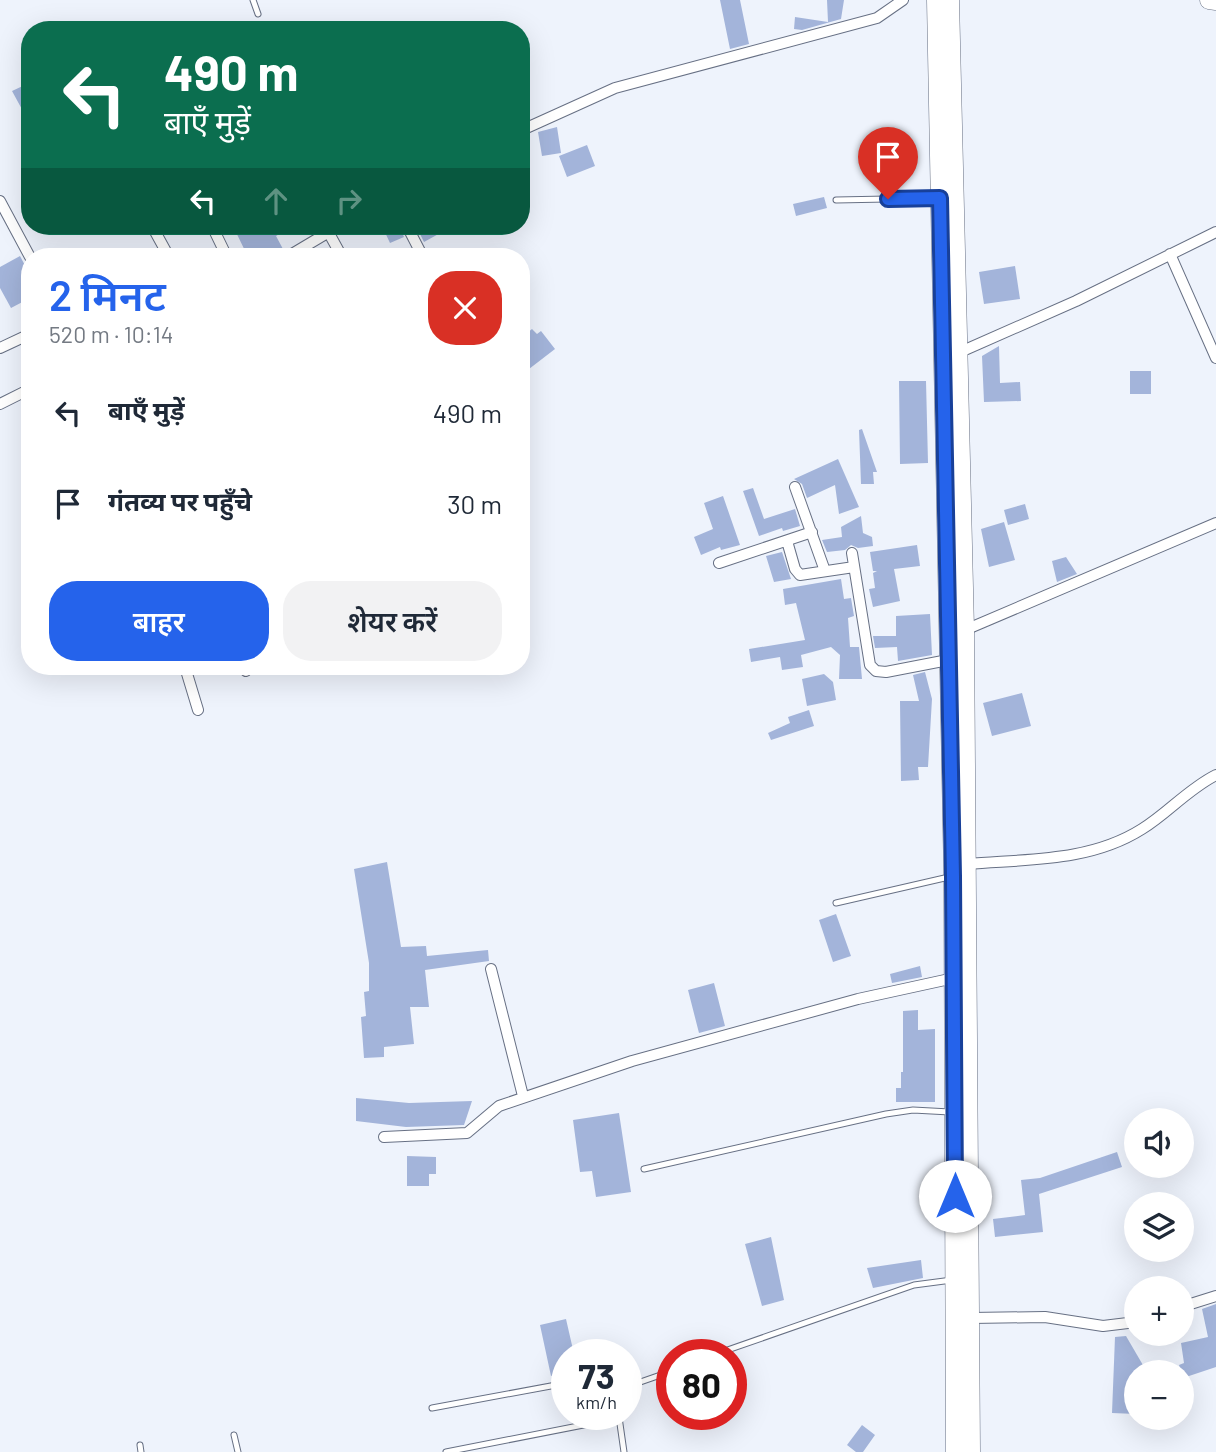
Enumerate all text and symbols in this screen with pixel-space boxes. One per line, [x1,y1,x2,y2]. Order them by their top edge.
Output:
text: 490 m [164,42,298,101]
icon: left [49,49,140,140]
text: बाएँ मुड़ें [164,102,251,140]
pin [858,127,918,199]
icon: arrive [869,138,907,176]
icon: left [184,182,222,220]
icon: ahead [257,182,295,220]
icon: right [330,182,368,220]
text: 2 मिनट [49,269,166,319]
button: close [428,271,502,345]
text: 520 m · 10:14 [49,320,173,348]
icon: left [49,394,87,432]
text: बाएँ मुड़ें [108,394,185,425]
text: 490 m [433,397,502,428]
icon: arrive [49,485,87,523]
text: गंतव्य पर पहुँचे [108,485,252,516]
text: 30 m [447,488,502,519]
button: बाहर [49,581,269,661]
button: शेयर करें [283,581,502,661]
map controls [1124,1108,1194,1430]
button: sound [1124,1108,1194,1178]
position arrow [918,1159,992,1233]
button: layers [1124,1192,1194,1262]
button: + [1124,1276,1194,1346]
speed limit sign: 80 [656,1339,747,1430]
text: 73 [578,1354,615,1396]
button: − [1124,1360,1194,1430]
text: km/h [576,1391,617,1413]

